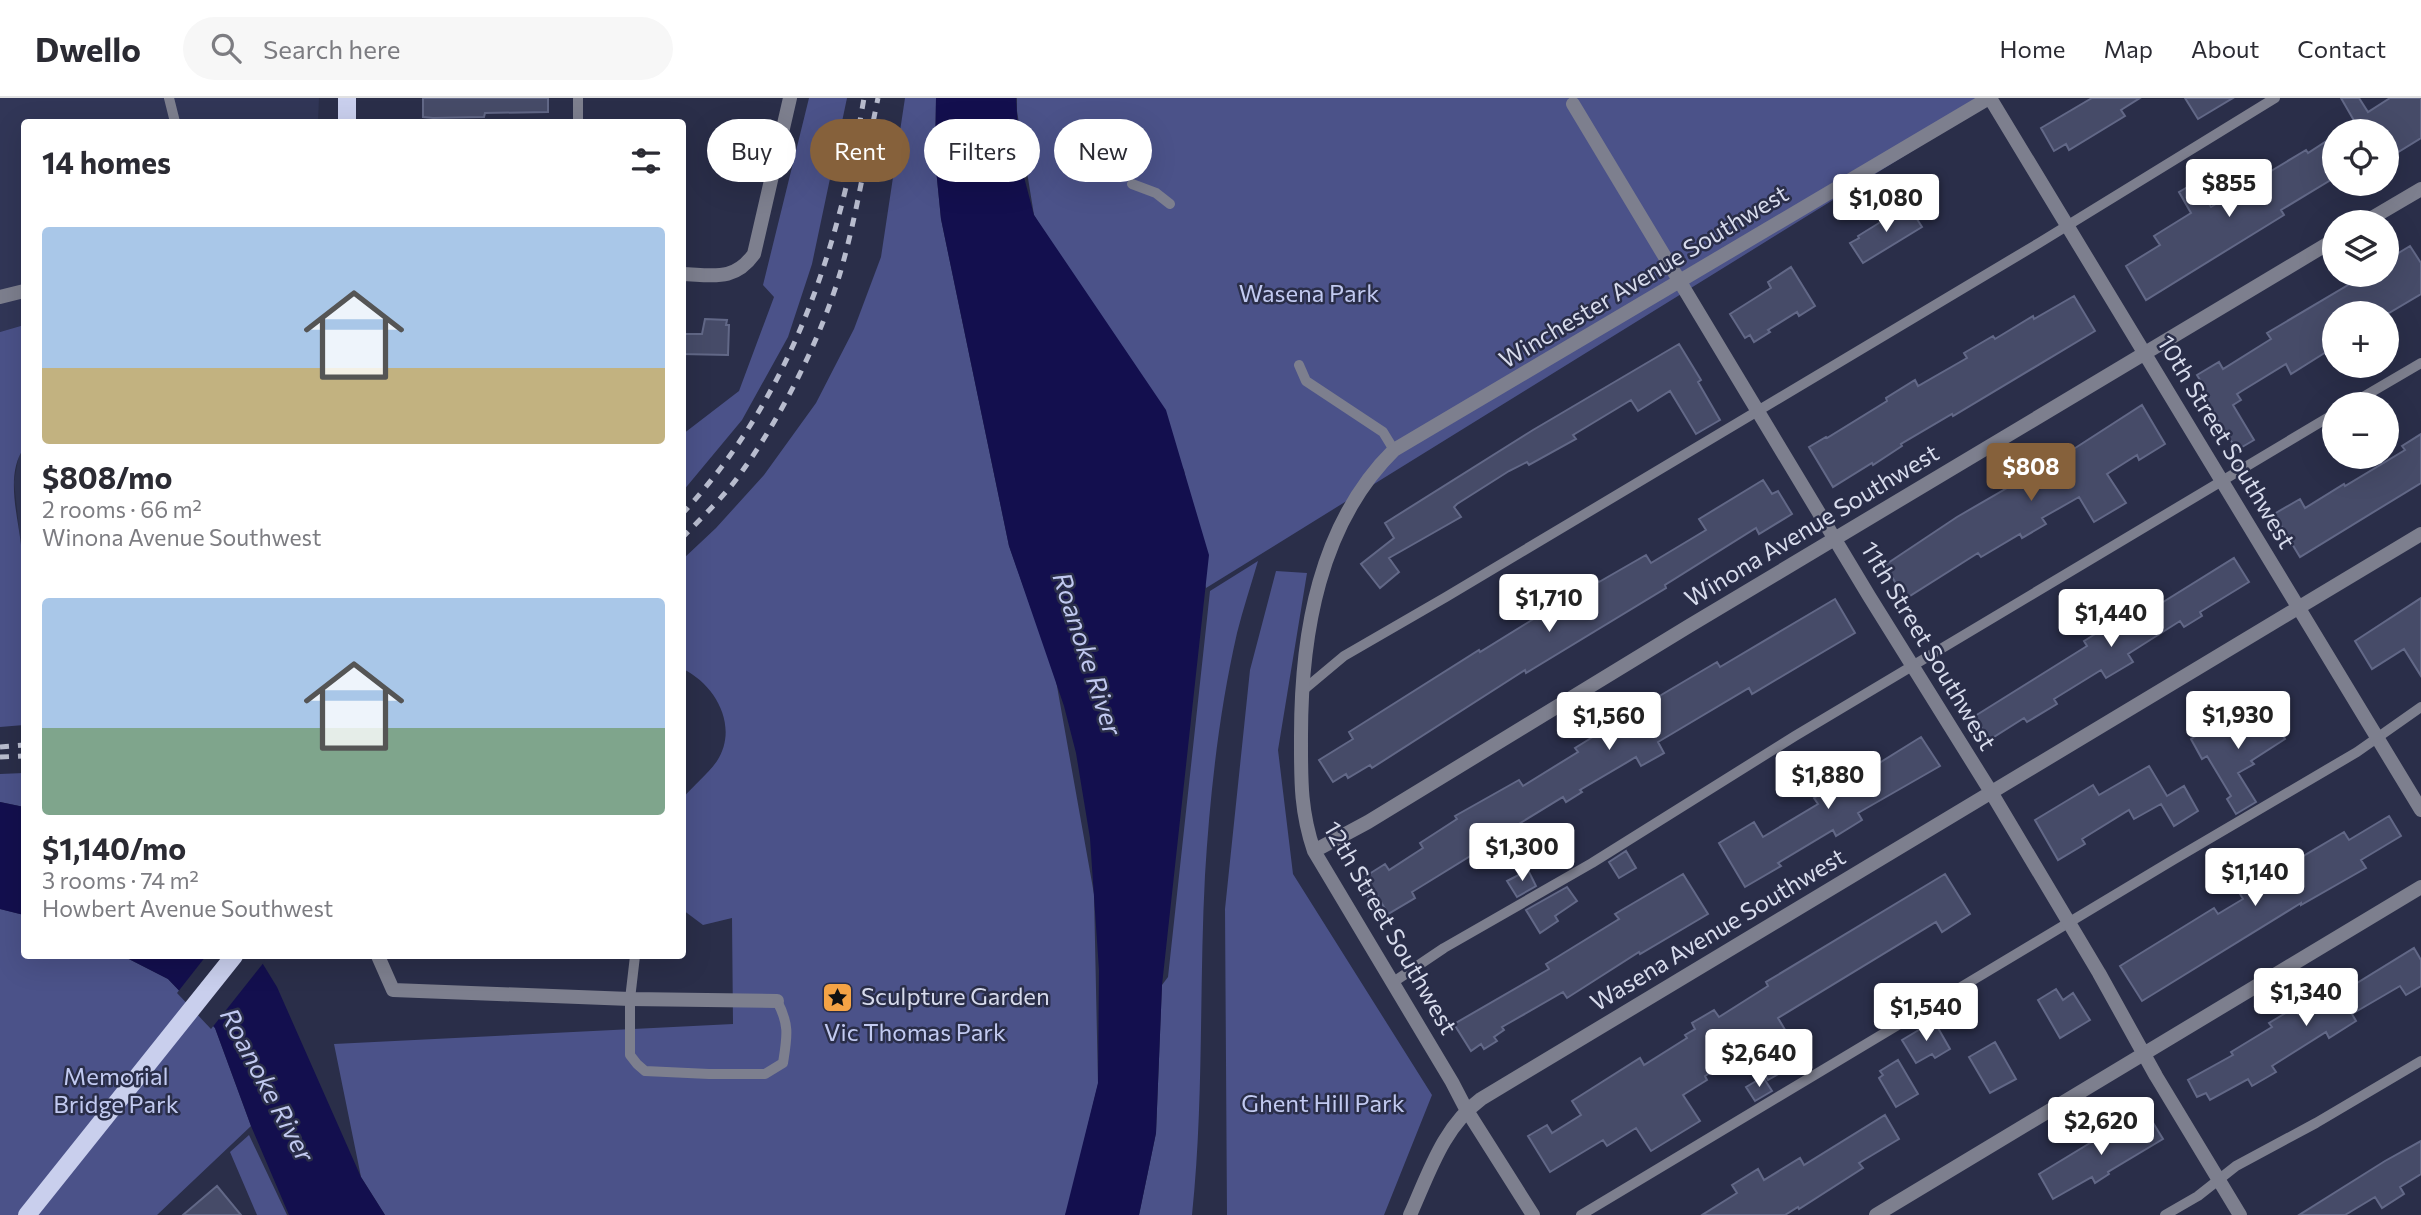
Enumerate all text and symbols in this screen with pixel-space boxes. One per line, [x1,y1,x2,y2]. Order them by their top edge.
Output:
search box [183,17,673,80]
text: Dwello [35,28,141,69]
icon: search [207,29,245,67]
text: Search here [263,33,401,64]
text: Home [2000,34,2066,63]
text: Map [2104,34,2153,63]
text: About [2191,34,2259,63]
text: Contact [2297,34,2386,63]
chip: Buy [707,119,796,182]
chip: Rent [810,119,910,182]
chip: Filters [924,119,1040,182]
chip: New [1054,119,1152,182]
map controls [2322,119,2399,469]
button: locate [2322,119,2399,196]
icon: filters [627,142,665,180]
text: 14 homes [42,143,171,180]
pin: $855 [2188,159,2270,219]
text: $855 [2202,168,2256,196]
pin: $1,080 [1829,174,1943,234]
street label: Winchester Avenue Southwest [1493,178,1793,374]
text: $1,080 [1849,183,1923,211]
button: layers [2322,210,2399,287]
icon: home [291,272,417,398]
park label: Wasena Park [1239,278,1379,307]
button: + [2322,301,2399,378]
street label: 10th Street Southwest [2152,329,2303,553]
button: − [2322,392,2399,469]
street label: Winona Avenue Southwest [1679,437,1944,612]
pin: $808 [1990,444,2072,503]
text: $808 [2003,452,2059,480]
text: $808/mo [42,458,172,495]
text: 2 rooms · 66 m² [42,495,202,523]
text: Winona Avenue Southwest [42,523,321,551]
street label: 11th Street Southwest [1855,536,2003,755]
water label: Roanoke River [1047,568,1130,741]
pin: $1,710 [1492,574,1606,634]
text: $1,710 [1515,583,1583,611]
pin: $1,440 [2054,589,2168,649]
text: $1,440 [2075,598,2147,626]
icon: home [291,643,417,769]
pin: $1,560 [1552,692,1666,752]
pin: $1,930 [2181,692,2295,751]
text: $1,930 [2202,700,2274,728]
text: $1,560 [1573,701,1645,729]
pin: $1,880 [1771,752,1885,811]
text: $1,880 [1792,760,1864,788]
street label: 12th Street Southwest [1318,815,1464,1039]
pin: $1,300 [1465,824,1579,883]
text: $1,140/mo [42,829,186,866]
text: $1,300 [1485,832,1559,860]
street label: Wasena Avenue Southwest [1585,841,1850,1016]
pin: $1,140 [2198,848,2312,908]
text: $1,140 [2221,857,2289,885]
text: 3 rooms · 74 m² [42,866,199,894]
text: Howbert Avenue Southwest [42,894,333,922]
pin: $1,340 [2249,968,2363,1028]
text: $1,340 [2270,977,2342,1005]
place icon: Sculpture Garden [821,980,855,1014]
place label: Sculpture Garden [861,981,1050,1010]
pin: $1,540 [1869,984,1983,1043]
text: $1,540 [1890,992,1962,1020]
water label: Roanoke River [215,1002,323,1168]
park label: Vic Thomas Park [824,1017,1006,1046]
pin: $2,640 [1702,1030,1816,1089]
text: $2,640 [1721,1038,1797,1066]
park label: Memorial Bridge Park [53,1061,179,1118]
park label: Ghent Hill Park [1241,1088,1405,1117]
pin: $2,620 [2044,1098,2158,1157]
text: $2,620 [2064,1106,2138,1134]

